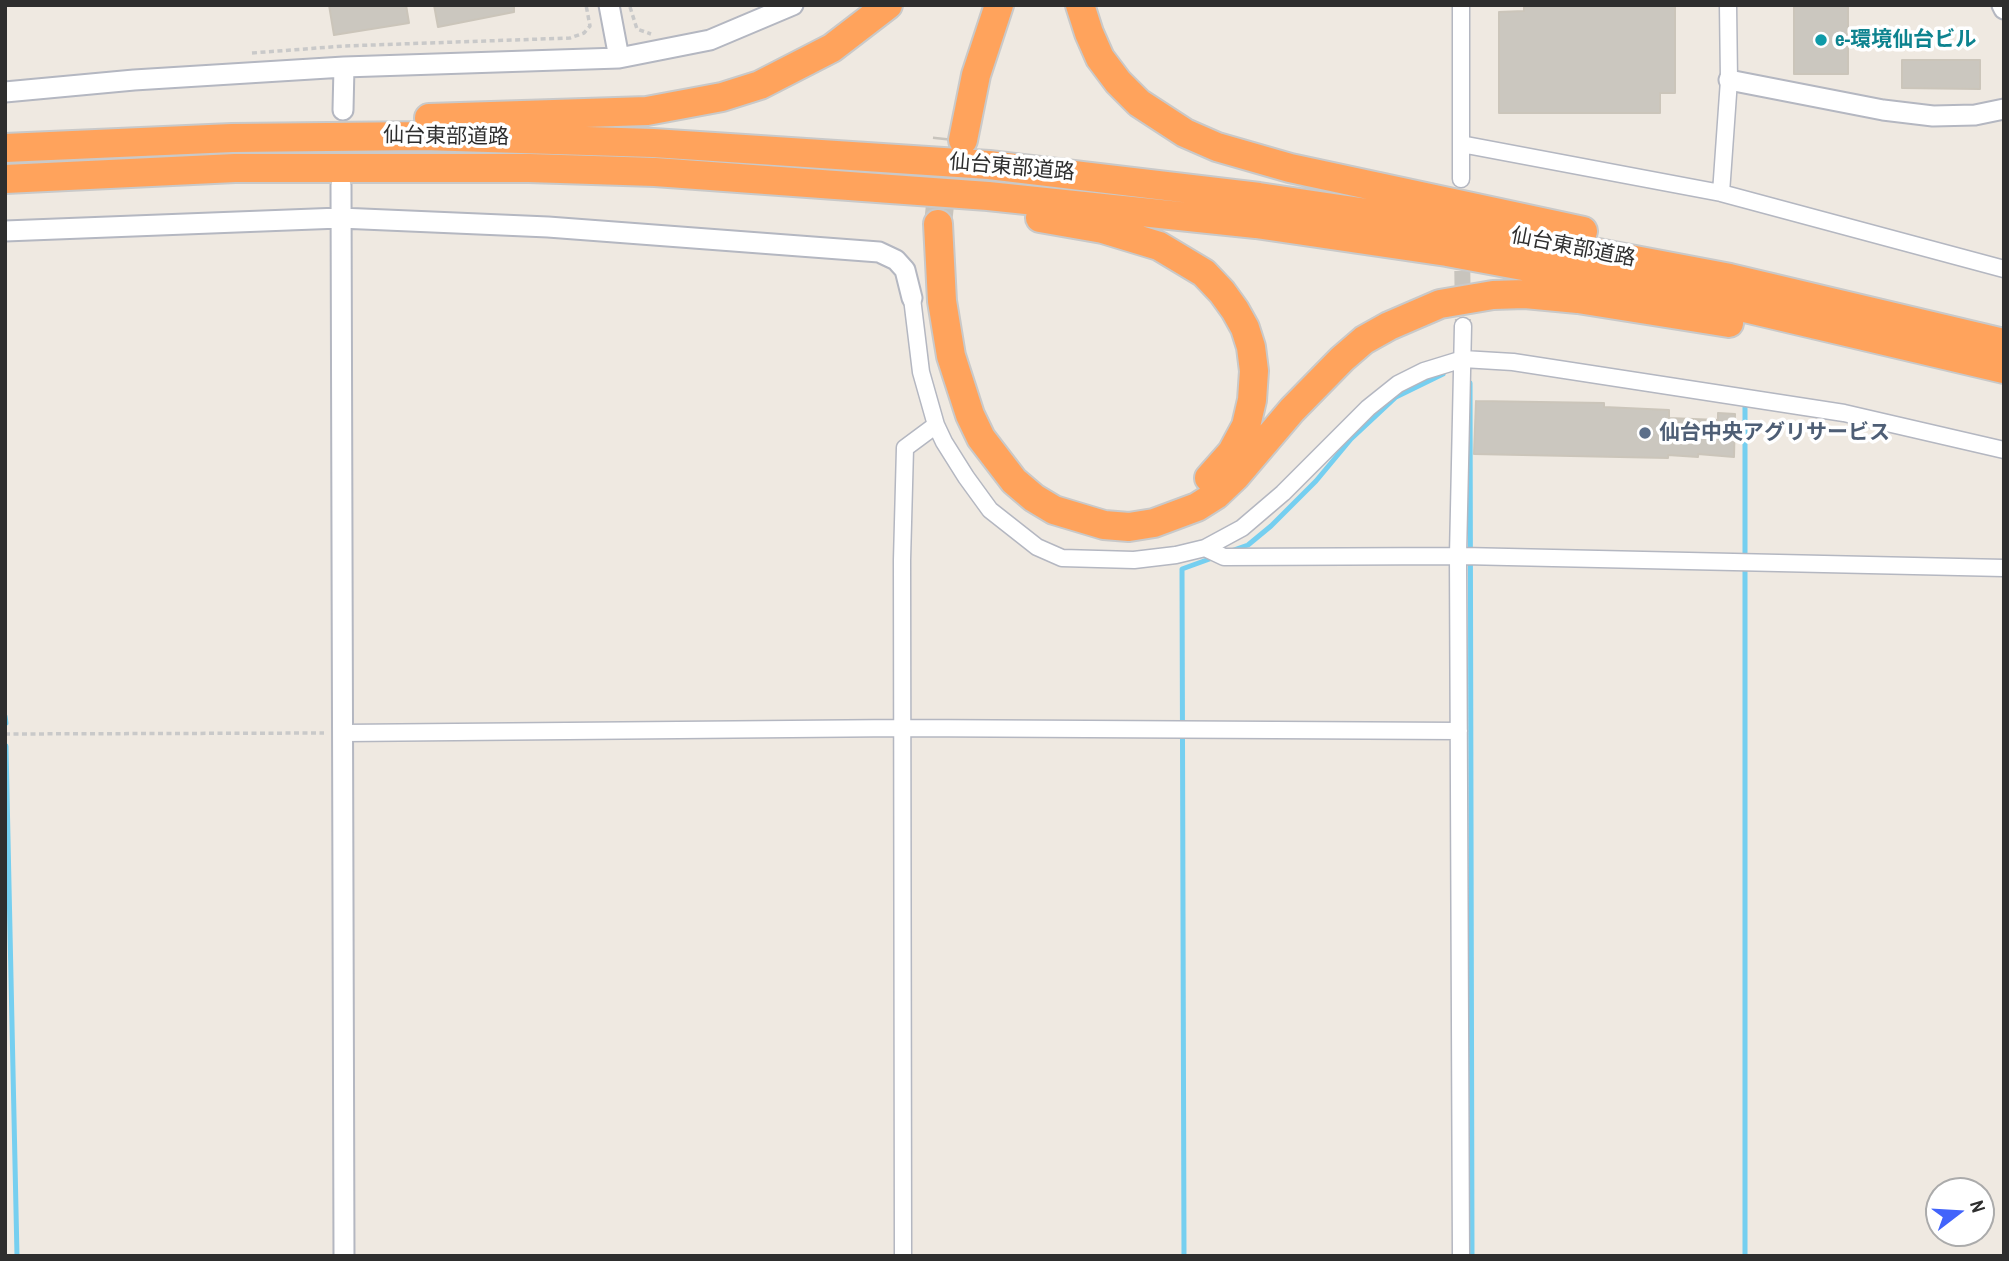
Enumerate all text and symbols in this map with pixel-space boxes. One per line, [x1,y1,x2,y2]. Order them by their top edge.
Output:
place label: e-環境仙台ビル [1835,27,1976,53]
marker: e-環境仙台ビル [1813,32,1829,48]
street label: 仙台東部道路 [383,123,509,151]
street label: 仙台東部道路 [948,150,1076,186]
street label: 仙台東部道路 [1509,224,1637,272]
place label: 仙台中央アグリサービス [1659,420,1890,446]
marker: 仙台中央アグリサービス [1637,425,1653,441]
north arrow [1925,1177,1995,1247]
text: N [1964,1197,1992,1216]

